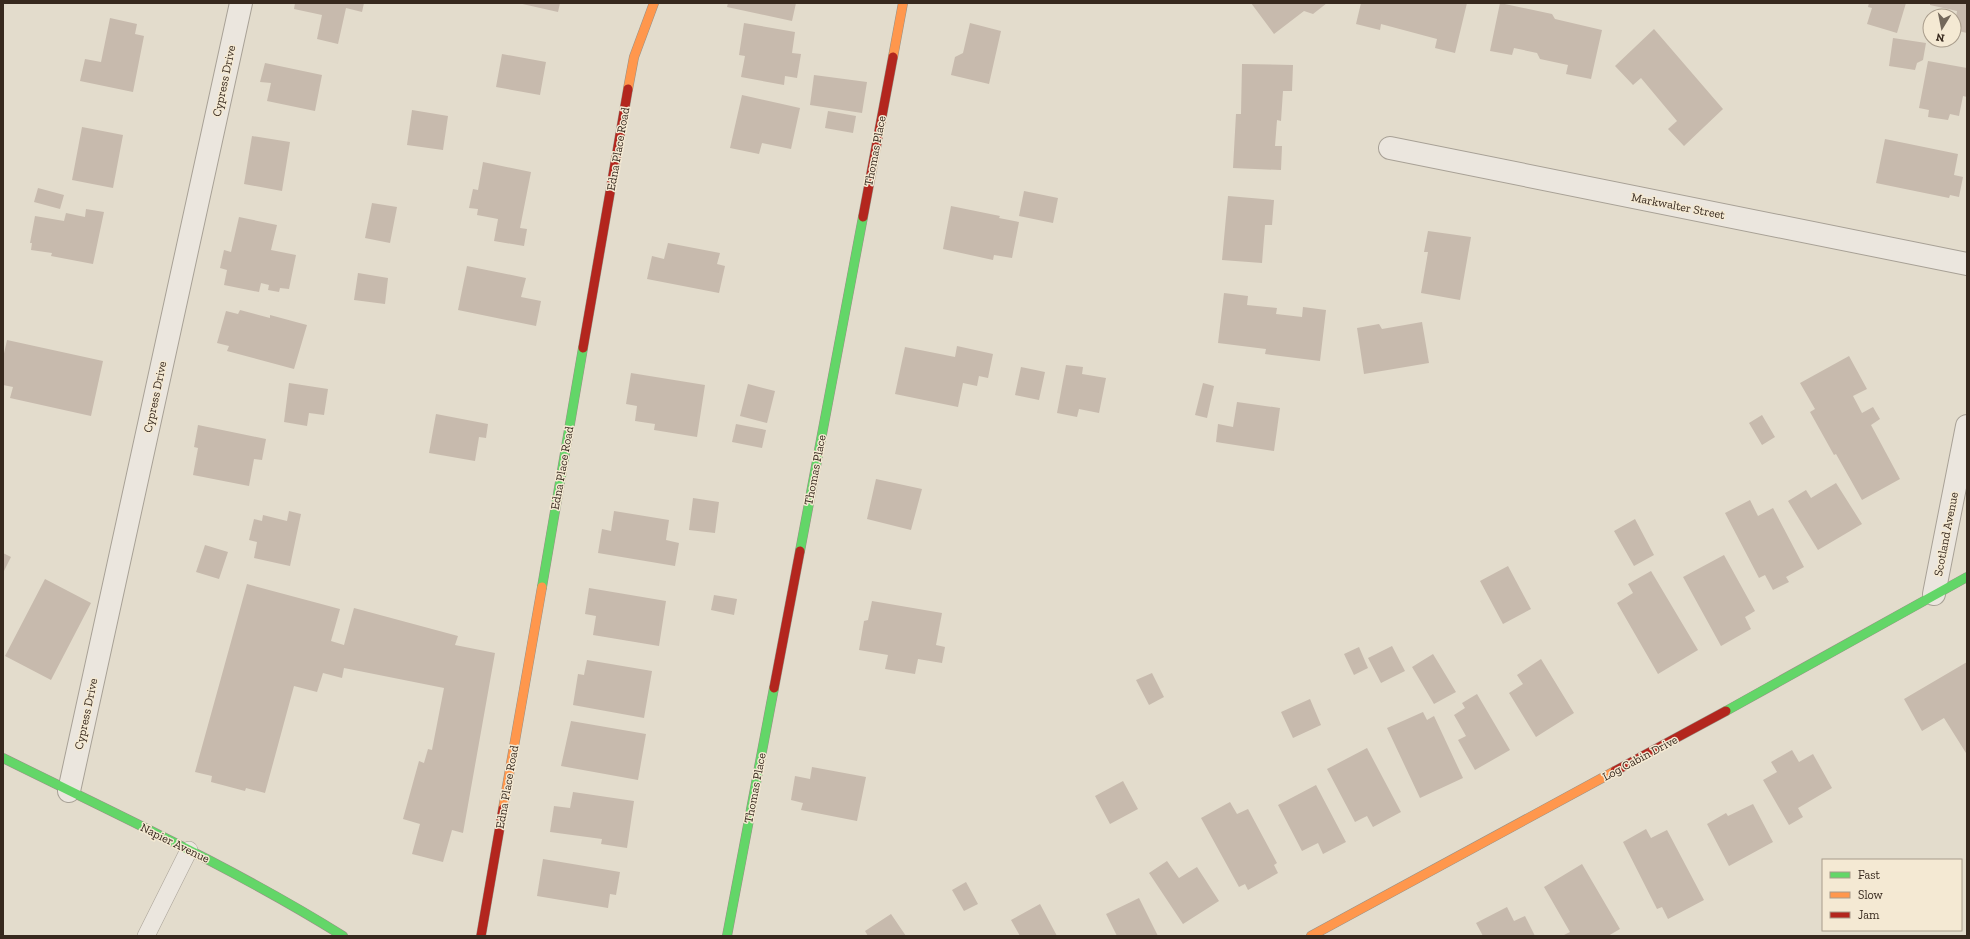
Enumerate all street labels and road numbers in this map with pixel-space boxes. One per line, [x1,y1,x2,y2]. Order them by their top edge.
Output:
street label: Cypress Drive [210,44,238,118]
street label: Edna Place Road [604,106,632,192]
street label: Thomas Place [861,114,889,187]
street label: Markwalter Street [1630,190,1726,222]
street label: Cypress Drive [141,360,169,434]
street label: Edna Place Road [548,425,576,511]
street label: Thomas Place [801,433,829,506]
street label: Scotland Avenue [1931,490,1961,577]
street label: Cypress Drive [72,677,100,751]
street label: Log Cabin Drive [1600,732,1680,784]
street label: Edna Place Road [493,744,521,830]
street label: Thomas Place [741,751,769,824]
street label: Napier Avenue [138,820,212,866]

